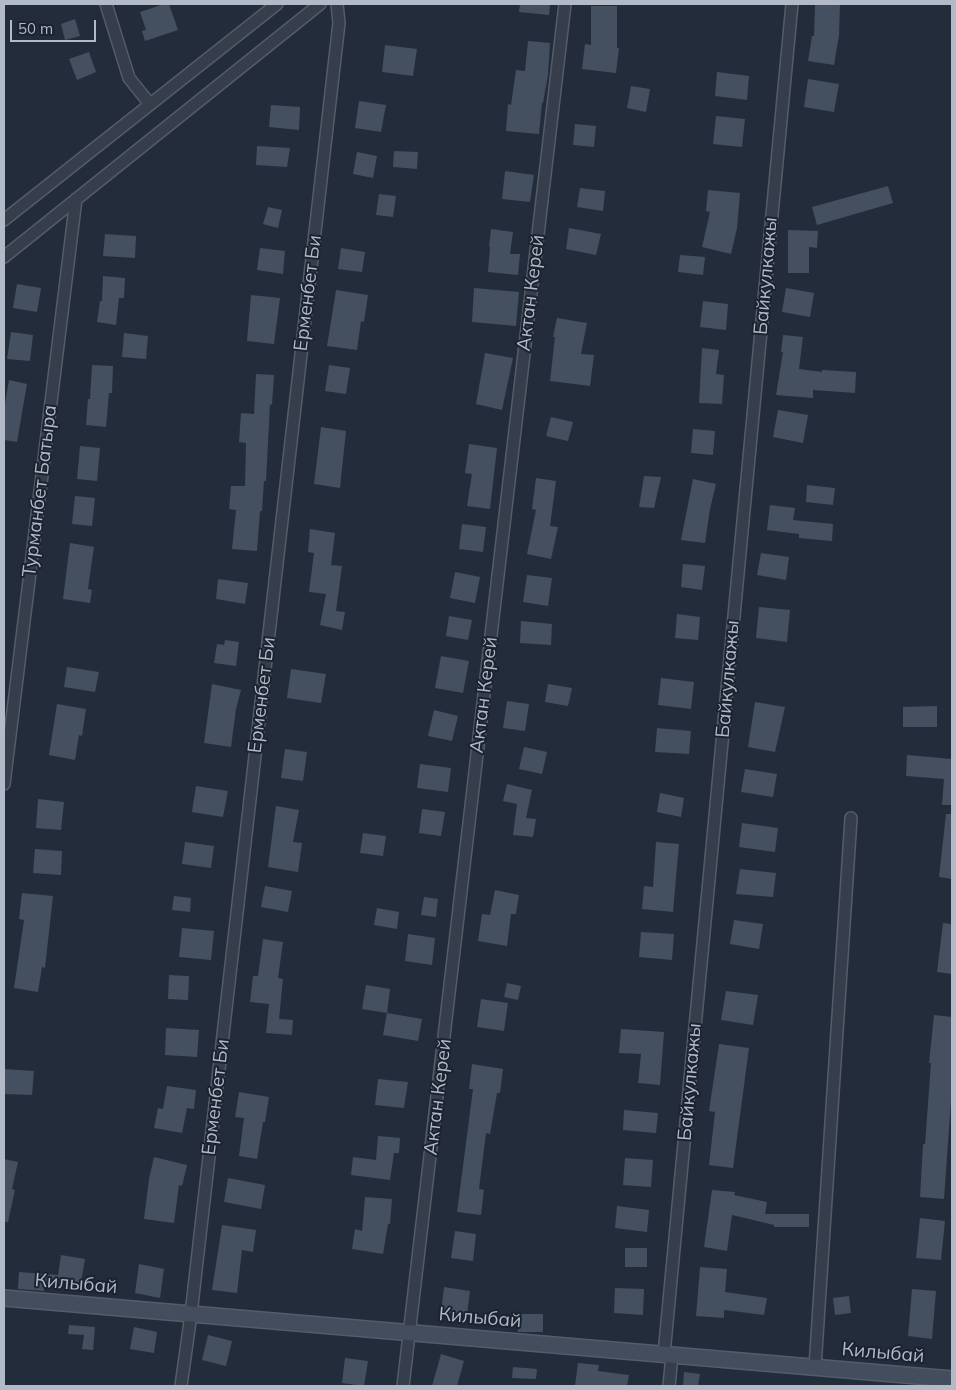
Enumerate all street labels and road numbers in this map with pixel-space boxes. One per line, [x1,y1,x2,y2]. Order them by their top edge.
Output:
street label: Байкулкажы [749,216,783,336]
street label: Ерменбет Би [290,234,326,352]
street label: Актан Керей [513,234,549,352]
street label: Турманбет Батыра [18,404,62,578]
street label: Байкулкажы [711,619,745,739]
street label: Ерменбет Би [244,636,280,754]
street label: Актан Керей [466,636,502,754]
street label: Байкулкажы [673,1022,707,1142]
street label: Ерменбет Би [198,1038,234,1156]
street label: Актан Керей [420,1038,456,1156]
street label: Килыбай [34,1269,118,1299]
street label: Килыбай [438,1303,522,1333]
street label: Килыбай [841,1338,925,1368]

